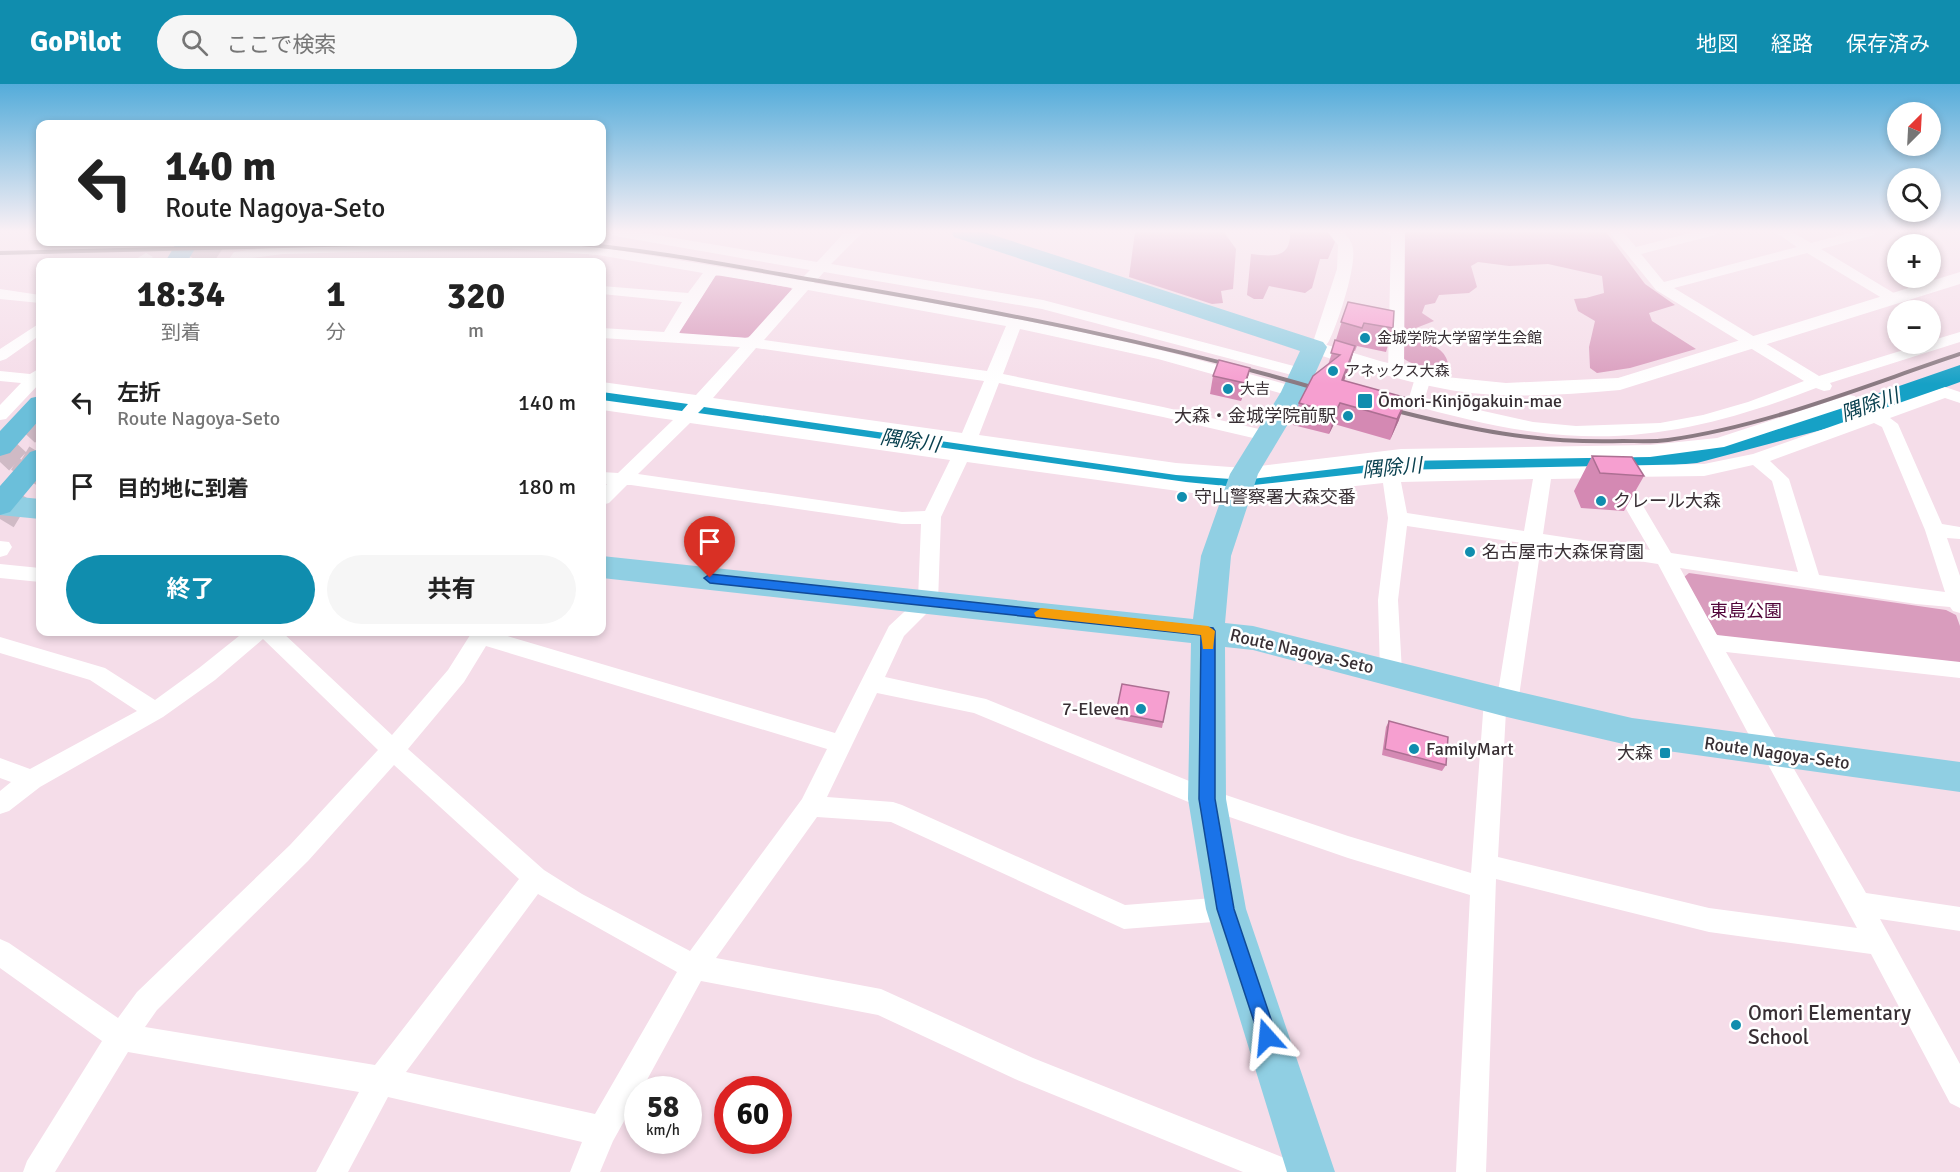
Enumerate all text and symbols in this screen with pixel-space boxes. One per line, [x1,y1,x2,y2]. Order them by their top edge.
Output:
search box [157,15,577,69]
text: GoPilot [30,25,121,59]
icon: search [178,26,211,59]
text: ここで検索 [226,31,336,58]
text: 地図 [1696,31,1738,57]
text: 経路 [1771,31,1813,57]
text: 保存済み [1846,31,1930,57]
north arrow [1887,102,1941,156]
map controls [1887,102,1941,354]
text: 140 m [165,141,276,192]
icon: left [66,144,144,222]
button: search [1887,168,1941,222]
text: Route Nagoya-Seto [165,192,385,225]
button: + [1887,234,1941,288]
text: 18:34 [137,272,225,317]
text: 1 [326,272,346,317]
text: 320 [447,274,505,319]
button: − [1887,300,1941,354]
text: m [468,318,484,343]
text: 到着 [161,320,201,345]
text: 分 [326,320,346,345]
place label: 金城学院大学留学生会館 [1377,329,1542,347]
marker: 金城学院大学留学生会館 [1358,331,1372,345]
place label: アネックス大森 [1345,362,1450,380]
marker: アネックス大森 [1326,364,1340,378]
text: 左折 [117,379,161,406]
place label: 大吉 [1240,380,1270,398]
marker: 大吉 [1221,382,1235,396]
water label: 隅除川 [1838,382,1904,427]
icon: left [66,386,99,419]
text: 140 m [518,389,576,416]
place label: Ōmori-Kinjōgakuin-mae [1378,390,1562,412]
marker: Ōmori-Kinjōgakuin-mae [1356,392,1374,410]
place label: 大森・金城学院前駅 [1174,405,1336,427]
text: Route Nagoya-Seto [117,406,280,431]
marker: 大森・金城学院前駅 [1341,409,1355,423]
water label: 隅除川 [879,424,943,458]
water label: 隅除川 [1361,453,1425,483]
icon: arrive [66,470,99,503]
text: 180 m [518,473,576,500]
text: 目的地に到着 [117,475,249,502]
place label: 守山警察署大森交番 [1194,486,1356,508]
marker: 守山警察署大森交番 [1175,490,1189,504]
place label: クレール大森 [1613,490,1721,512]
marker: クレール大森 [1594,494,1608,508]
pin [684,516,735,578]
icon: arrive [693,525,726,558]
place label: 名古屋市大森保育園 [1482,541,1644,563]
marker: 名古屋市大森保育園 [1463,545,1477,559]
button: 終了 [66,555,315,624]
button: 共有 [327,555,576,624]
park label: 東島公園 [1710,600,1782,622]
street label: Route Nagoya-Seto [1228,624,1376,678]
place label: 7-Eleven [1062,698,1129,720]
marker: 7-Eleven [1134,702,1148,716]
street label: Route Nagoya-Seto [1703,732,1851,774]
place label: FamilyMart [1426,738,1514,760]
marker: FamilyMart [1407,742,1421,756]
place label: 大森 [1617,742,1653,764]
marker: 大森 [1658,746,1672,760]
place label: Omori Elementary School [1748,1000,1911,1050]
position arrow [1235,1005,1299,1069]
marker: Omori Elementary School [1729,1018,1743,1032]
speed limit sign: 60 [714,1076,792,1154]
text: 58 [647,1089,679,1126]
text: km/h [646,1121,680,1139]

